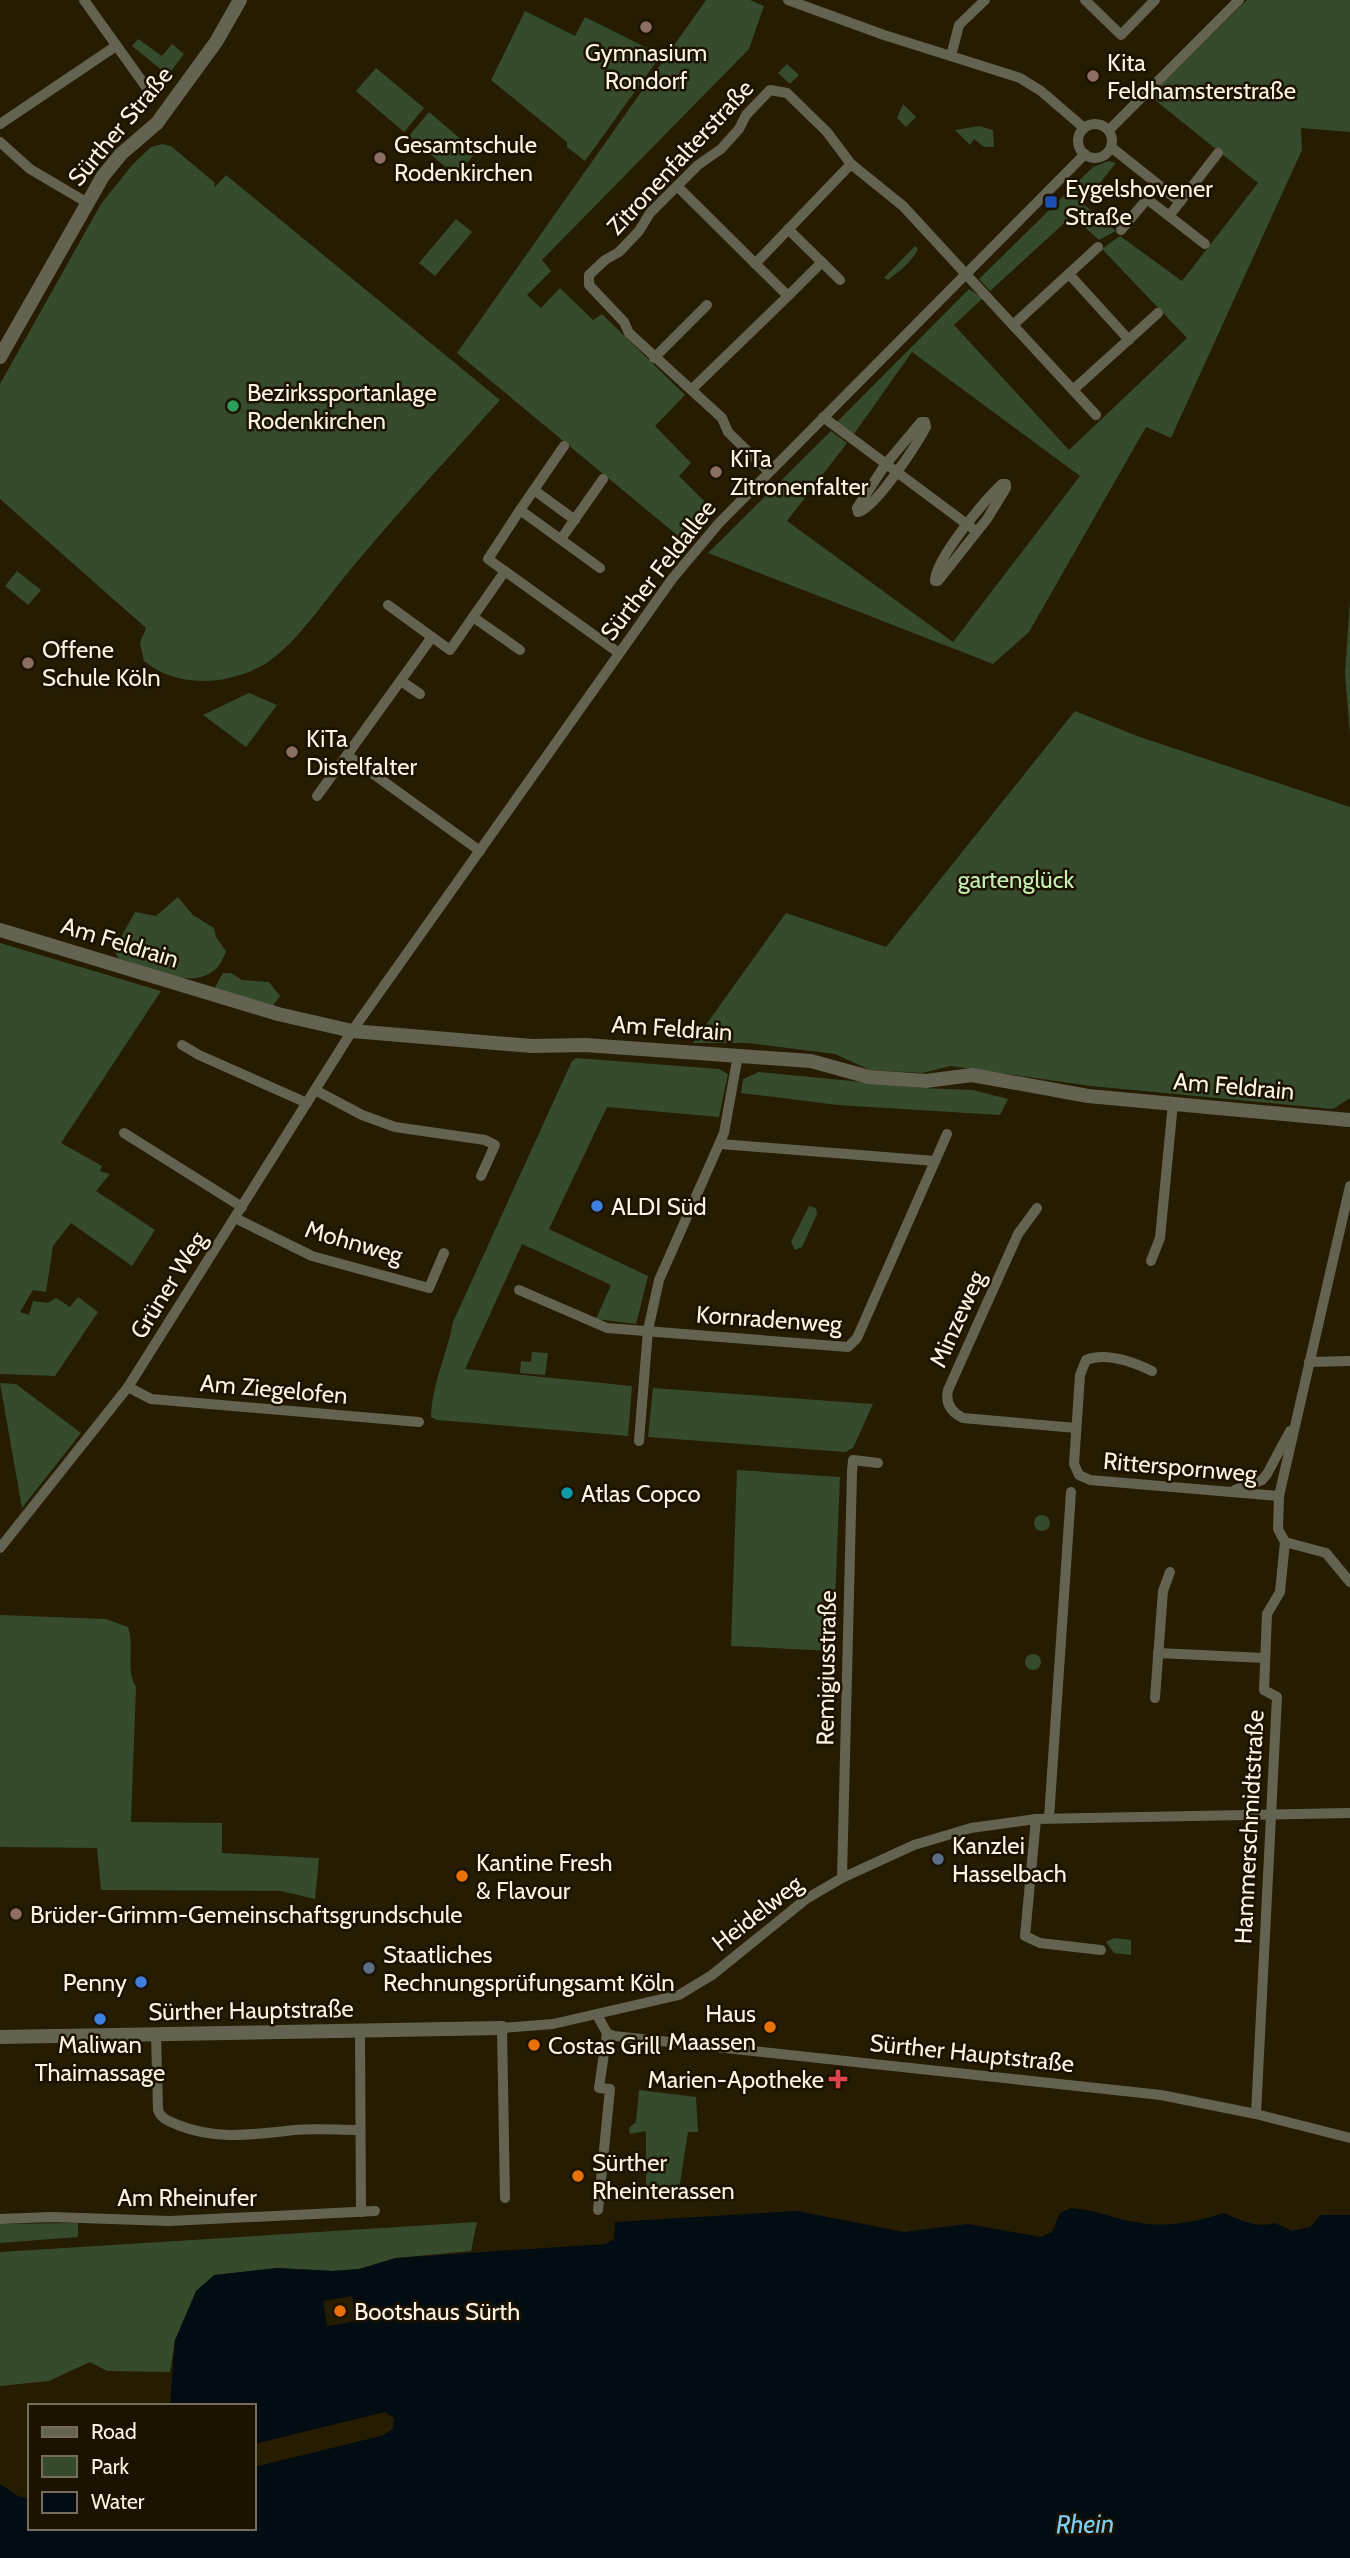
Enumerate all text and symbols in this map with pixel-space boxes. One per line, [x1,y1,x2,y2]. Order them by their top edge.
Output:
marker: Gymnasium Rondorf [638,19,654,35]
place label: Gymnasium Rondorf [585,38,707,95]
place label: Kita Feldhamsterstraße [1107,48,1296,105]
street label: Sürther Straße [62,60,178,192]
marker: Kita Feldhamsterstraße [1085,68,1101,84]
street label: Zitronenfalterstraße [601,73,759,241]
place label: Gesamtschule Rodenkirchen [394,130,537,187]
marker: Gesamtschule Rodenkirchen [372,150,388,166]
place label: Eygelshovener Straße [1065,174,1213,231]
marker: Eygelshovener Straße [1043,194,1059,210]
place label: Bezirkssportanlage Rodenkirchen [247,378,437,435]
marker: Bezirkssportanlage Rodenkirchen [225,398,241,414]
place label: KiTa Zitronenfalter [730,444,869,501]
marker: KiTa Zitronenfalter [708,464,724,480]
street label: Sürther Feldallee [594,494,722,646]
place label: Offene Schule Köln [42,635,161,692]
marker: Offene Schule Köln [20,655,36,671]
place label: KiTa Distelfalter [306,724,417,781]
marker: KiTa Distelfalter [284,744,300,760]
park label: gartenglück [958,865,1075,894]
street label: Am Feldrain [58,910,182,974]
street label: Am Feldrain [610,1009,734,1047]
street label: Am Feldrain [1172,1066,1296,1106]
place label: ALDI Süd [611,1192,707,1221]
marker: ALDI Süd [589,1198,605,1214]
street label: Mohnweg [302,1214,407,1270]
street label: Grüner Weg [124,1225,213,1344]
street label: Minzeweg [923,1265,992,1372]
street label: Kornradenweg [695,1299,844,1339]
street label: Am Ziegelofen [199,1368,349,1410]
street label: Ritterspornweg [1102,1446,1259,1488]
place label: Atlas Copco [581,1479,701,1508]
marker: Atlas Copco [559,1485,575,1501]
street label: Remigiusstraße [810,1590,842,1746]
street label: Hammerschmidtstraße [1228,1709,1270,1945]
place label: Kanzlei Hasselbach [952,1831,1067,1888]
place label: Kantine Fresh & Flavour [476,1848,613,1905]
marker: Kanzlei Hasselbach [930,1851,946,1867]
marker: Kantine Fresh & Flavour [454,1868,470,1884]
street label: Heidelweg [706,1868,809,1957]
place label: Brüder-Grimm-Gemeinschaftsgrundschule [30,1900,463,1929]
marker: Brüder-Grimm-Gemeinschaftsgrundschule [8,1906,24,1922]
place label: Staatliches Rechnungsprüfungsamt Köln [383,1940,675,1997]
marker: Staatliches Rechnungsprüfungsamt Köln [361,1960,377,1976]
place label: Penny [63,1968,127,1997]
marker: Penny [133,1974,149,1990]
street label: Sürther Hauptstraße [148,1994,354,2026]
place label: Haus Maassen [668,1999,756,2056]
marker: Maliwan Thaimassage [92,2011,108,2027]
marker: Haus Maassen [762,2019,778,2035]
street label: Sürther Hauptstraße [868,2028,1076,2078]
place label: Maliwan Thaimassage [35,2030,165,2087]
place label: Costas Grill [548,2031,661,2060]
marker: Costas Grill [526,2037,542,2053]
place label: Marien-Apotheke [648,2065,824,2094]
marker: Marien-Apotheke [830,2071,846,2087]
place label: Sürther Rheinterassen [592,2148,735,2205]
marker: Sürther Rheinterassen [570,2168,586,2184]
street label: Am Rheinufer [117,2183,257,2212]
place label: Bootshaus Sürth [354,2297,520,2326]
marker: Bootshaus Sürth [332,2303,348,2319]
legend [28,2404,256,2530]
text: Road [91,2419,137,2444]
text: Park [91,2454,129,2479]
text: Water [91,2489,145,2514]
water label: Rhein [1055,2507,1115,2541]

